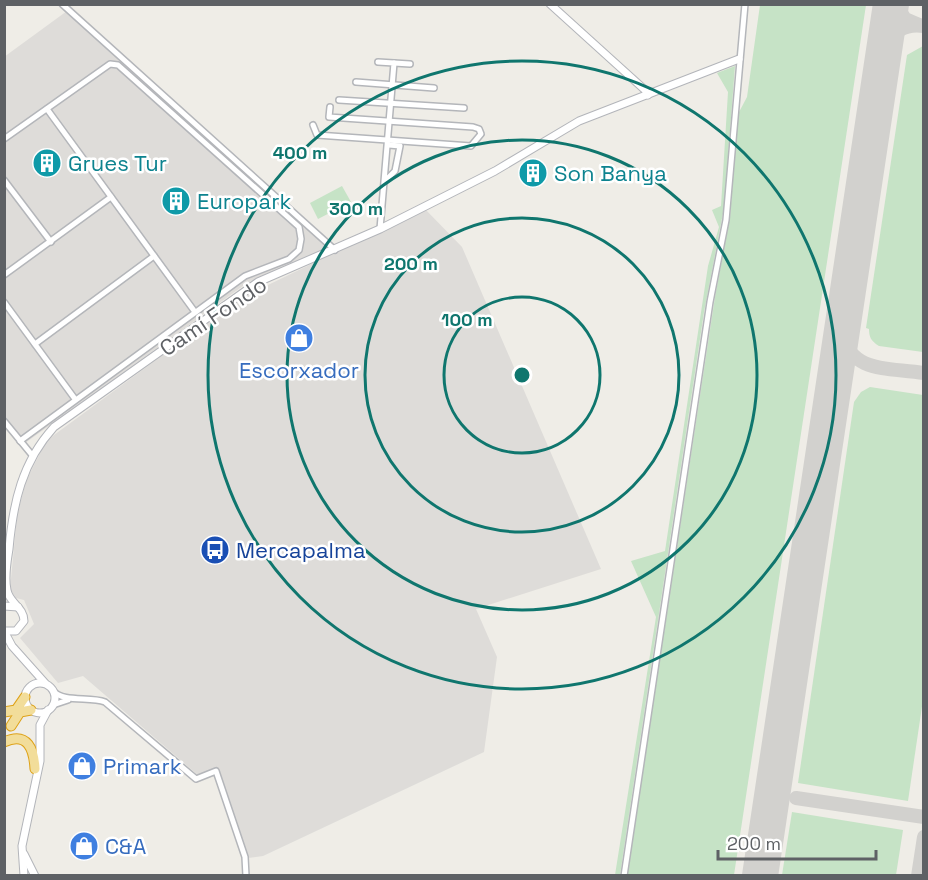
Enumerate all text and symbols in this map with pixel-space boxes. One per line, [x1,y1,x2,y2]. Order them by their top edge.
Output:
text: 400 m [273,141,327,164]
building icon: Grues Tur [31,147,63,179]
place label: Grues Tur [68,149,167,177]
building icon: Son Banya [517,157,549,189]
place label: Son Banya [554,159,667,187]
building icon: Europark [160,185,192,217]
place label: Europark [197,187,291,215]
text: 300 m [329,197,383,220]
text: 200 m [384,252,438,275]
street label: Camí Fondo [154,270,272,362]
text: 100 m [441,308,493,331]
shop icon: Escorxador [283,322,315,354]
place label: Escorxador [239,356,359,384]
centre of rings [512,365,532,385]
bus stop icon: Mercapalma [199,534,231,566]
place label: Mercapalma [236,536,366,564]
shop icon: Primark [66,750,98,782]
place label: Primark [103,752,182,780]
scale bar [718,823,876,861]
shop icon: C&A [68,830,100,862]
place label: C&A [105,832,146,860]
text: 200 m [727,832,781,855]

